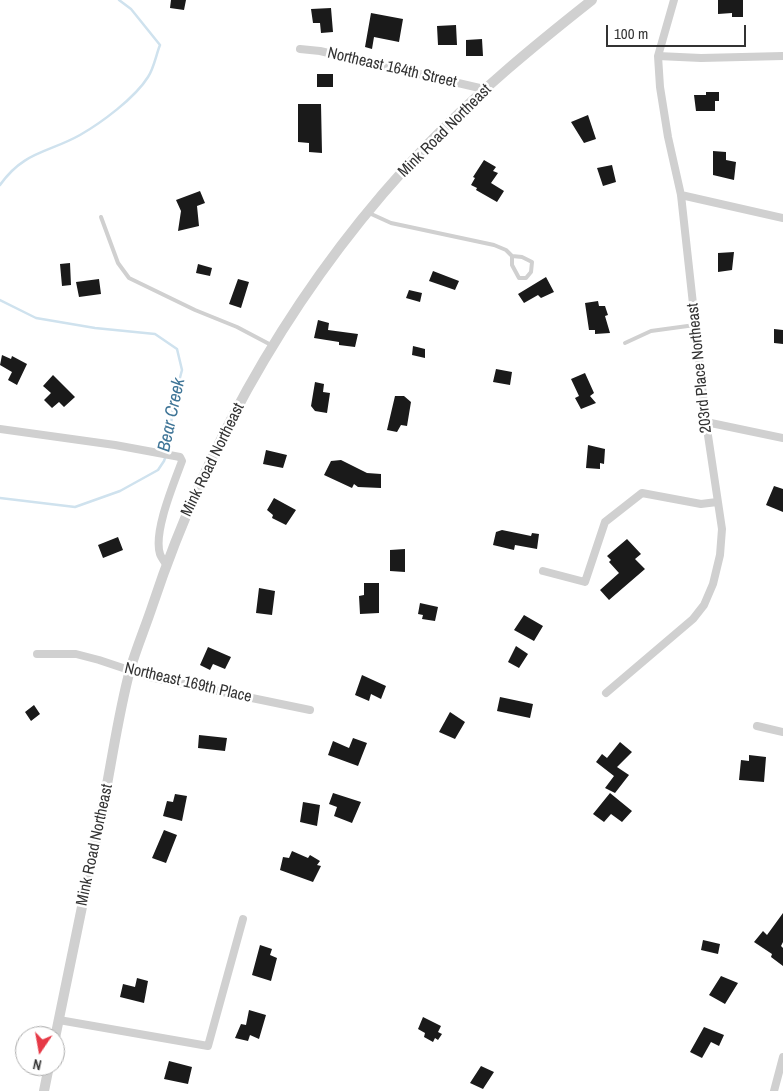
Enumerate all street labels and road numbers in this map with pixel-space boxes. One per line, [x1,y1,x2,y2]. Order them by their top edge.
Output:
street label: Northeast 164th Street [326,44,458,92]
street label: Mink Road Northeast [394,80,496,182]
street label: 203rd Place Northeast [684,302,716,434]
street label: Mink Road Northeast [177,400,249,520]
street label: Northeast 169th Place [123,659,253,707]
street label: Mink Road Northeast [73,782,117,908]

